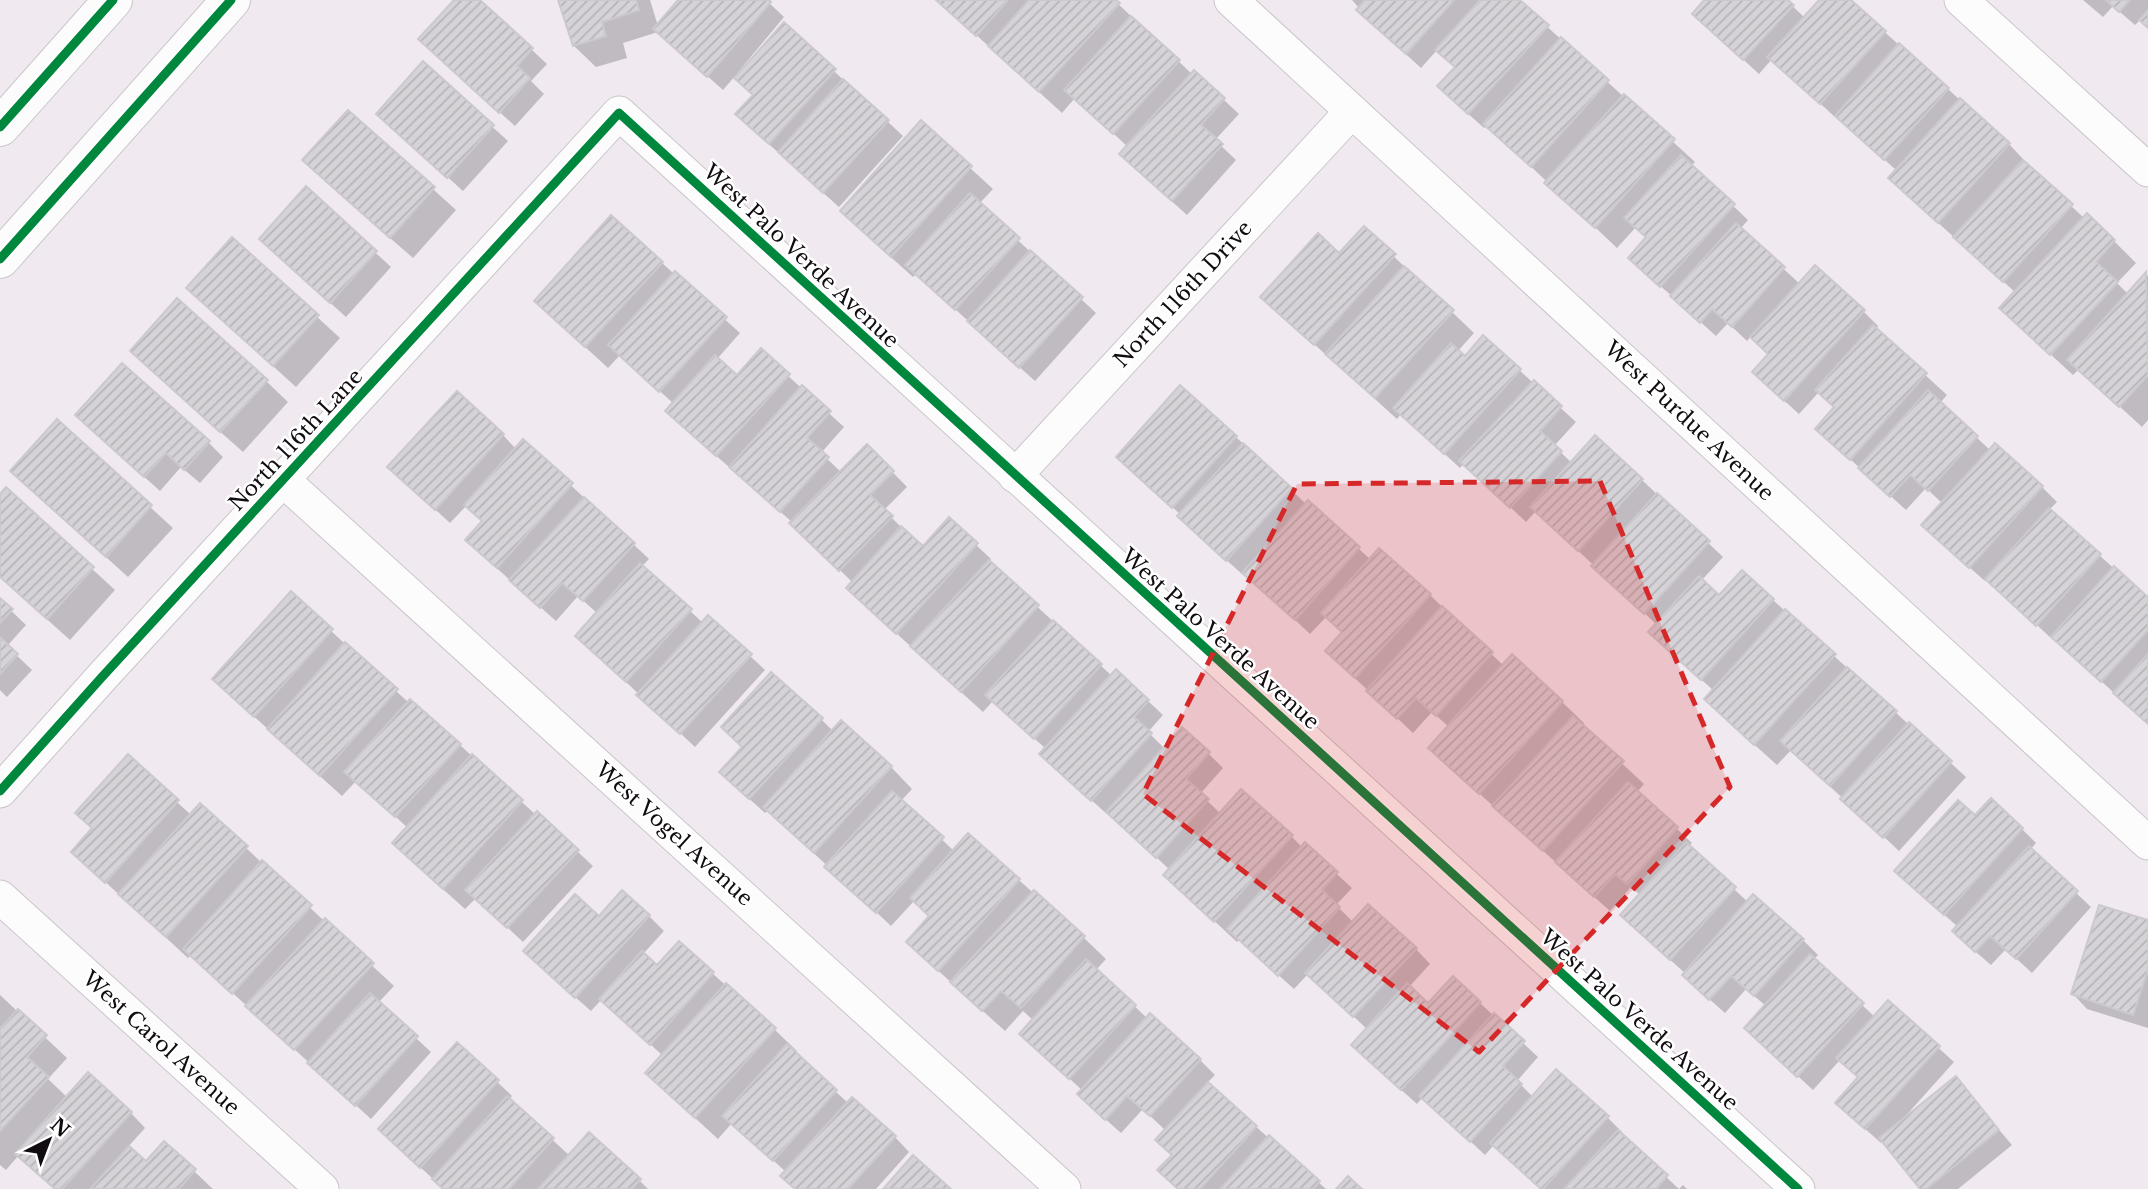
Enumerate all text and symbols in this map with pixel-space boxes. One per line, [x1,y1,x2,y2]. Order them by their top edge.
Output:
street label: West Palo Verde Avenue [697,158,904,354]
street label: North 116th Drive [1108,215,1258,373]
street label: West Purdue Avenue [1598,335,1779,506]
street label: North 116th Lane [224,364,368,516]
street label: West Palo Verde Avenue [1115,542,1325,735]
street label: West Vogel Avenue [589,756,758,911]
street label: West Palo Verde Avenue [1534,923,1744,1116]
street label: West Carol Avenue [76,965,245,1120]
north arrow [14,1105,84,1175]
text: N [46,1113,74,1142]

